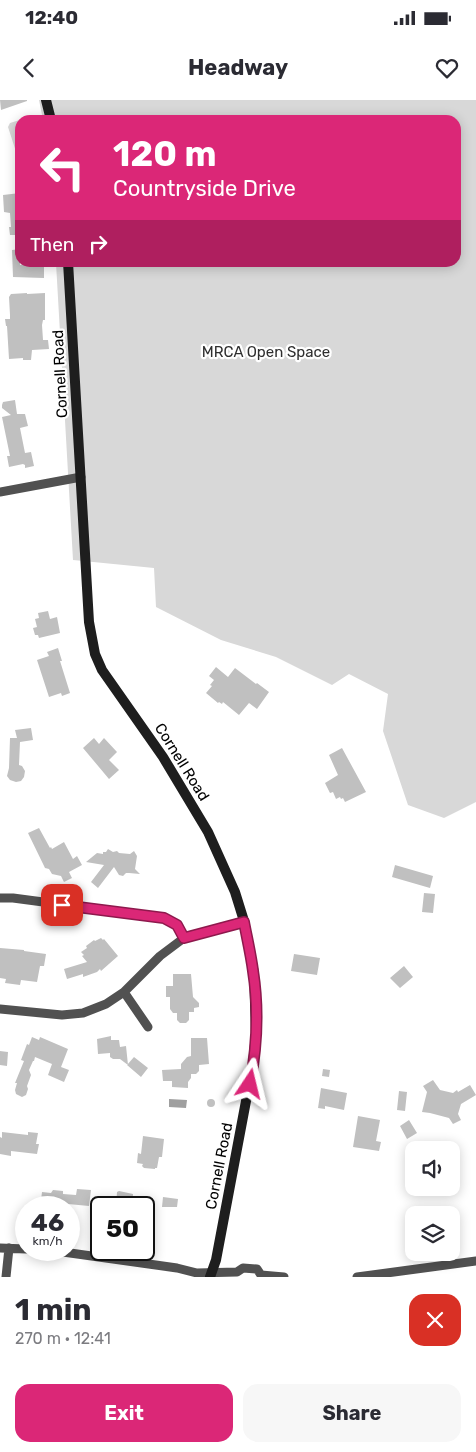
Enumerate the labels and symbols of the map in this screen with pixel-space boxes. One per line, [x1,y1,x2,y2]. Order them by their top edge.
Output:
street label: Cornell Road [49,329,71,419]
park label: MRCA Open Space [202,343,330,361]
street label: Cornell Road [151,720,213,804]
pin [41,884,83,926]
position arrow [223,1057,275,1109]
street label: Cornell Road [202,1121,236,1211]
speed limit sign: 50 [90,1196,155,1261]

